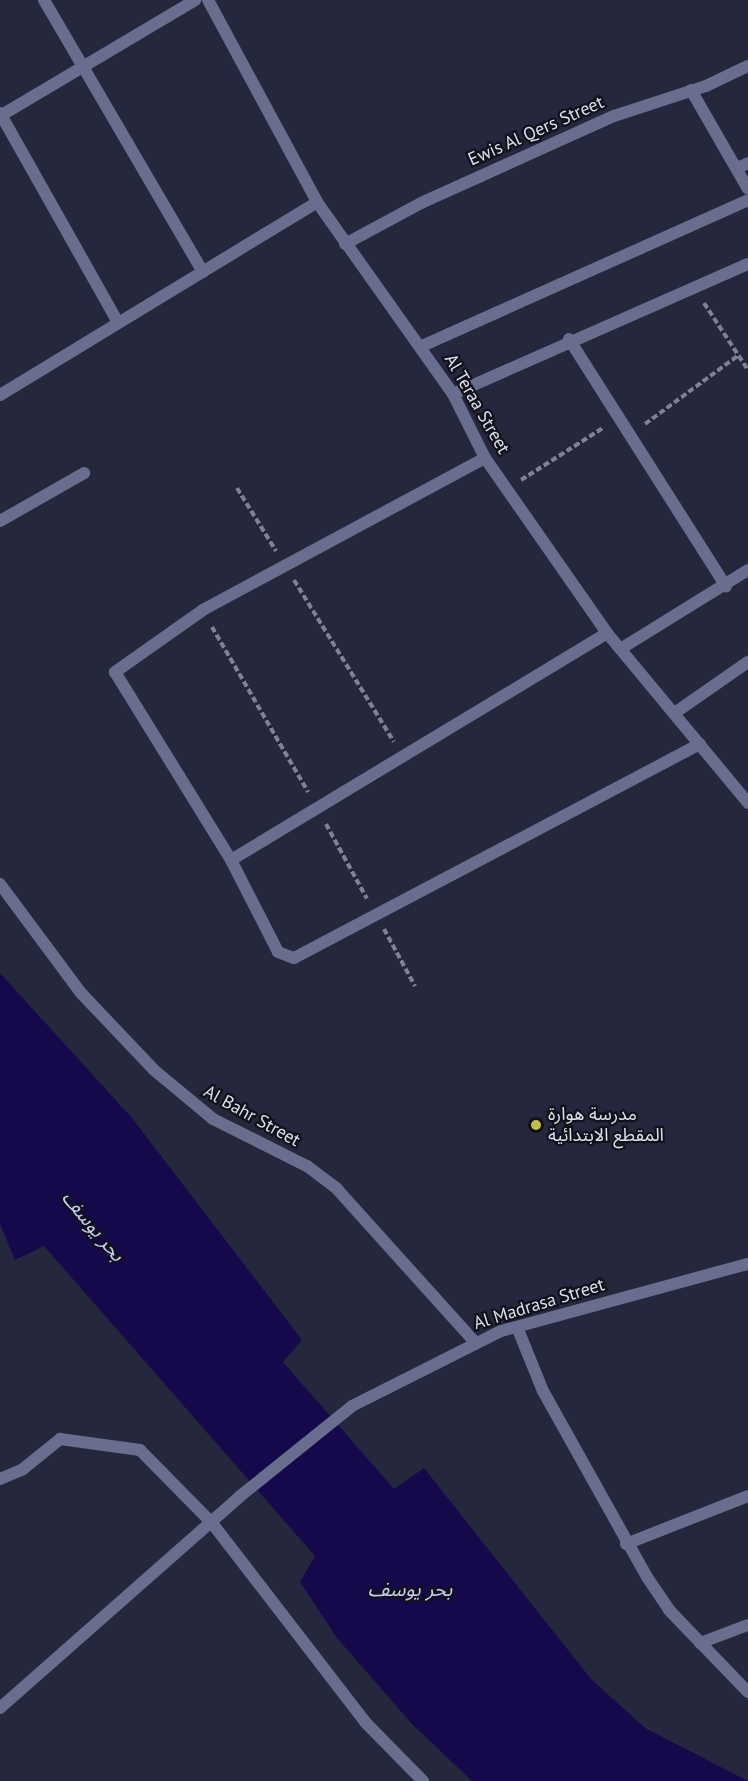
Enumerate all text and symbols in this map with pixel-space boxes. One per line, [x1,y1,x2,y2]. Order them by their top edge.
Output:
street label: Ewis Al Qers Street [465,91,607,171]
street label: Al Teraa Street [440,350,514,458]
street label: Al Bahr Street [200,1081,304,1151]
place label: مدرسة هوارة المقطع اﻻبتدائية [548,1104,664,1146]
marker: مدرسة هوارة المقطع اﻻبتدائية [529,1118,543,1132]
water label: بحر يوسف [57,1186,129,1266]
street label: Al Madrasa Street [471,1274,607,1334]
water label: بحر يوسف [368,1577,452,1601]

